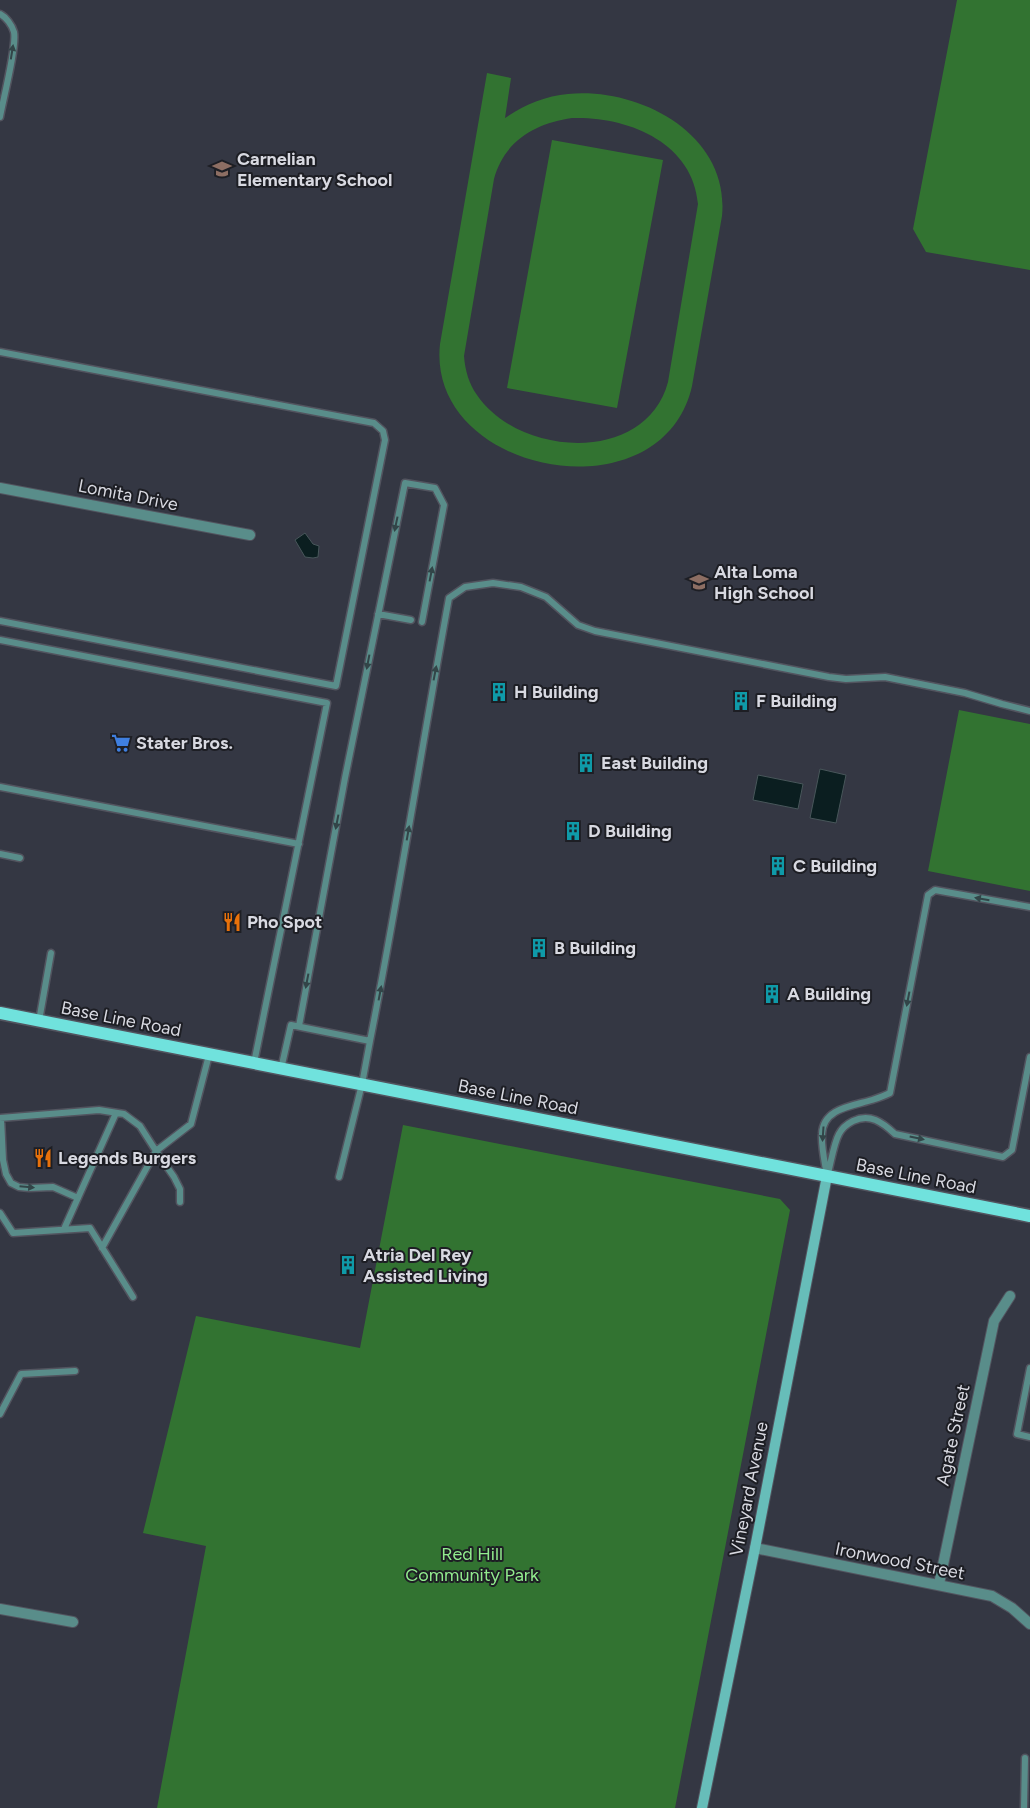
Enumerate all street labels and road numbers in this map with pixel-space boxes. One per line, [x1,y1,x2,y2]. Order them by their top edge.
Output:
street label: Lomita Drive [76,475,180,515]
street label: Base Line Road [59,997,183,1041]
street label: Base Line Road [456,1075,580,1119]
street label: Base Line Road [854,1154,978,1198]
street label: Agate Street [932,1382,975,1488]
street label: Vineyard Avenue [725,1420,773,1558]
street label: Ironwood Street [833,1538,967,1584]

